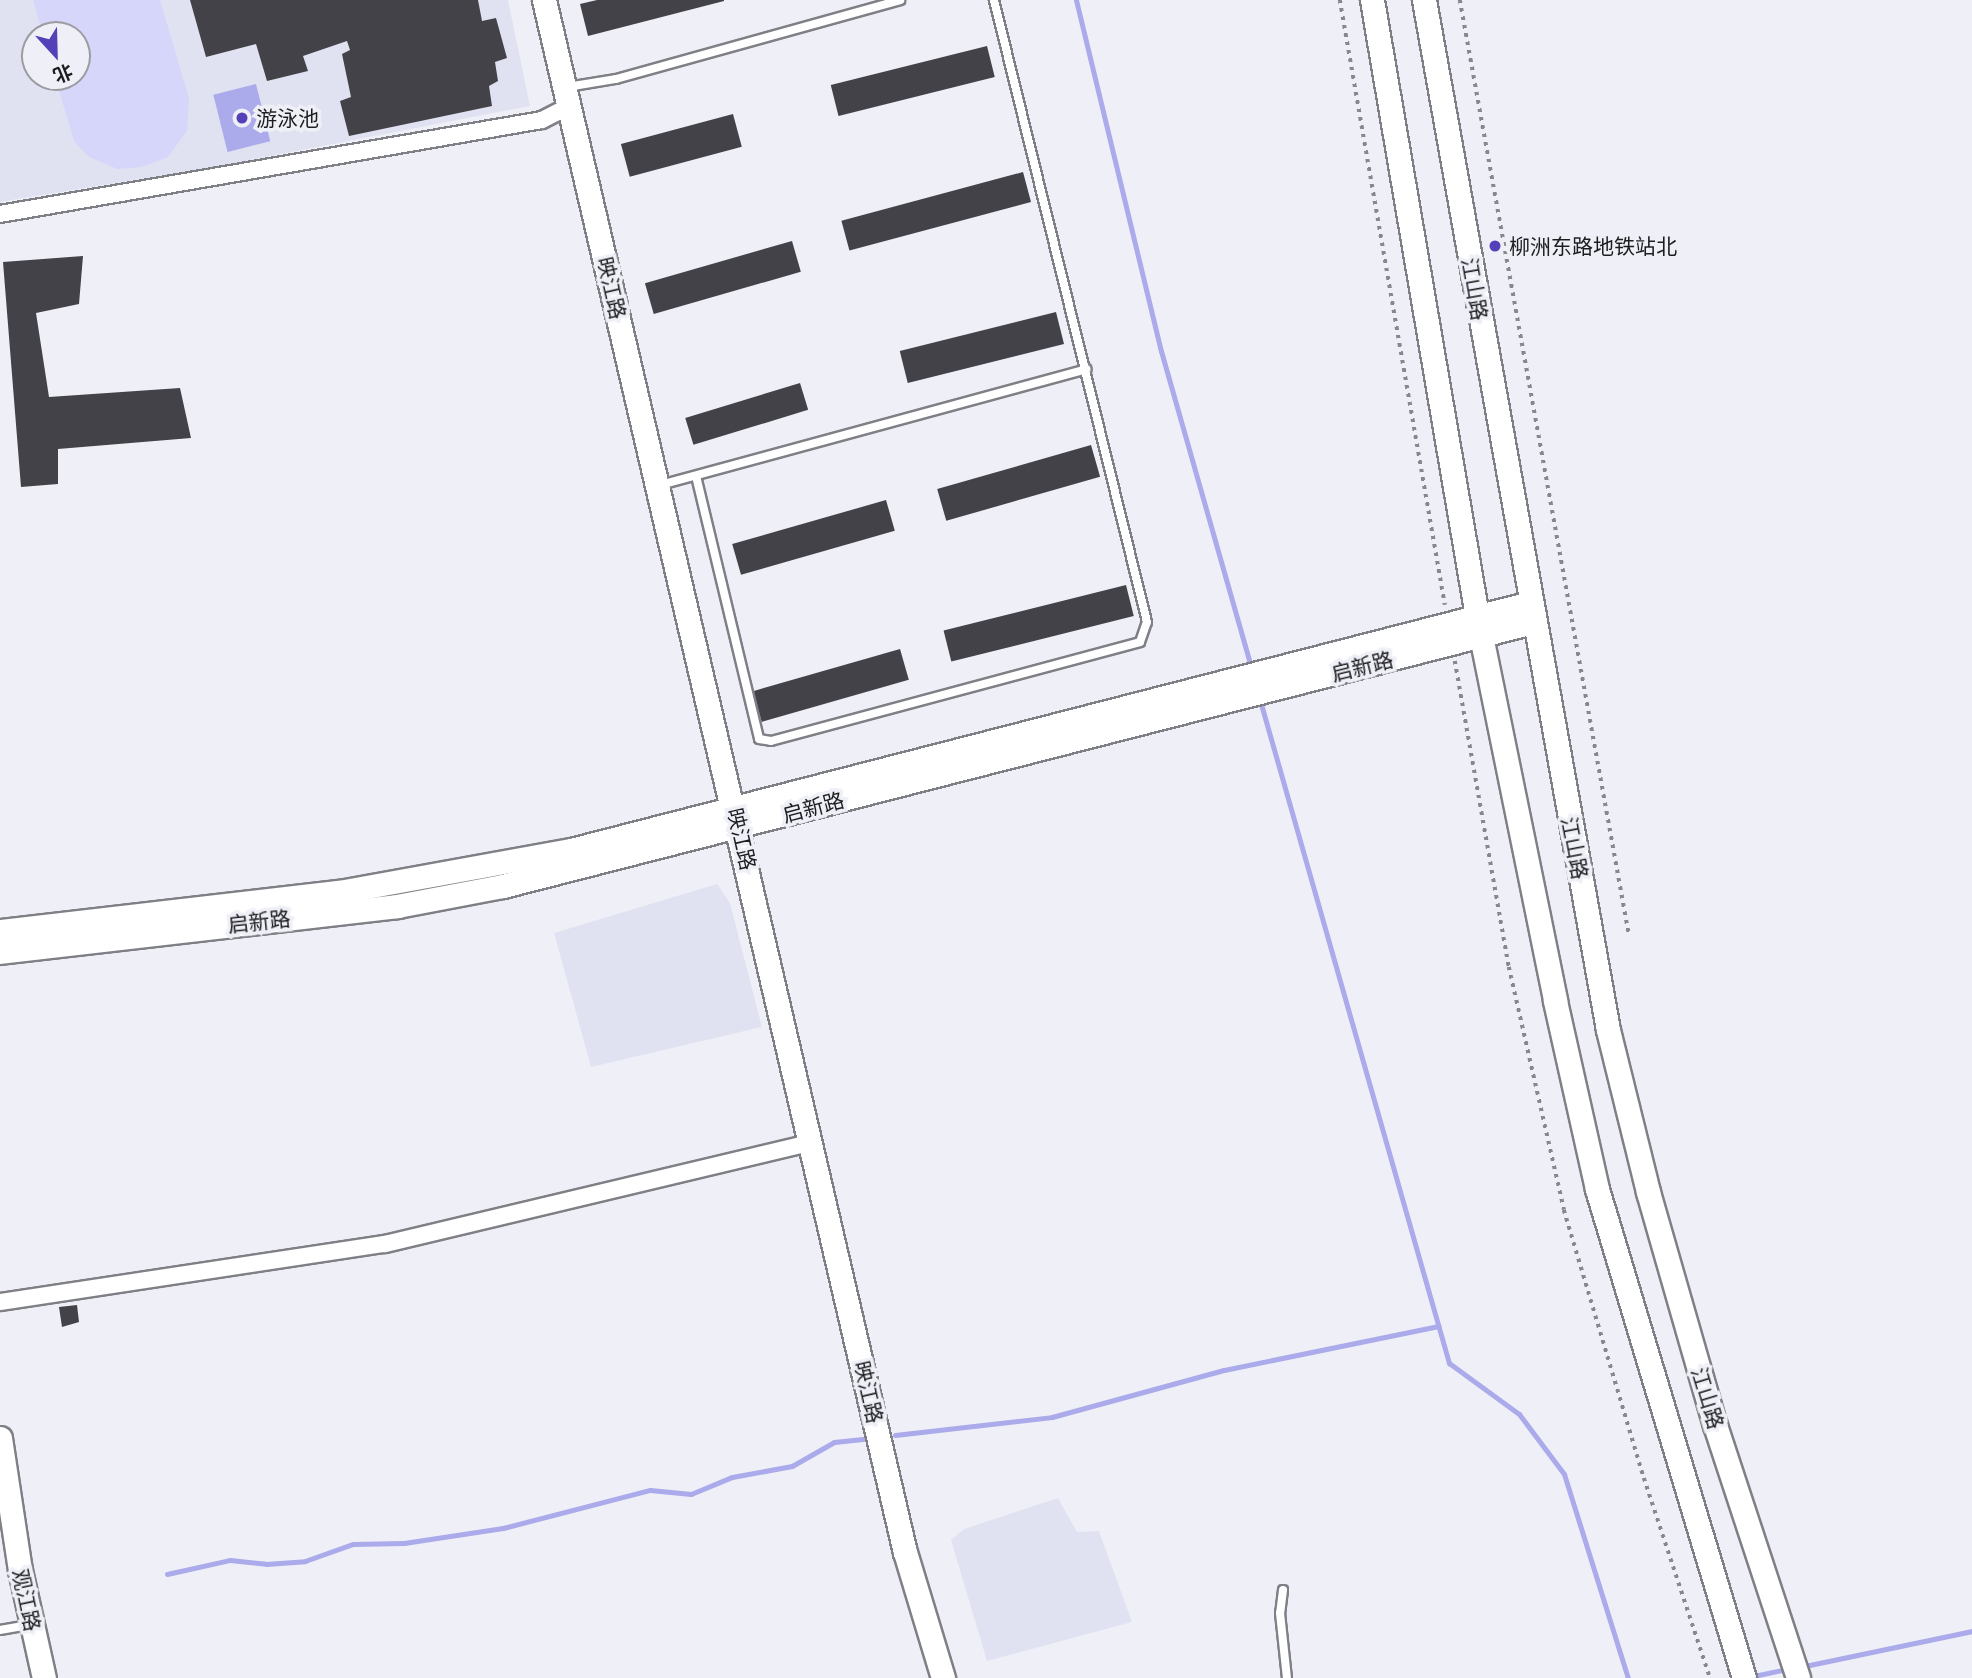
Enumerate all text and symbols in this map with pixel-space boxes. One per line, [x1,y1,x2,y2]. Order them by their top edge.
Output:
north arrow [21,21,91,91]
text: 北 [49,58,77,89]
place label: 游泳池 [256,105,319,131]
marker: 游泳池 [234,110,250,126]
place label: 柳洲东路地铁站北 [1509,233,1677,259]
marker: 柳洲东路地铁站北 [1487,238,1503,254]
street label: 映江路 [593,254,631,322]
street label: 江山路 [1457,256,1493,322]
street label: 启新路 [1328,646,1396,686]
street label: 启新路 [779,787,847,827]
street label: 映江路 [723,805,761,873]
street label: 江山路 [1557,815,1593,881]
street label: 启新路 [226,905,292,937]
street label: 映江路 [850,1358,888,1426]
street label: 江山路 [1687,1364,1729,1432]
street label: 观江路 [8,1567,46,1633]

